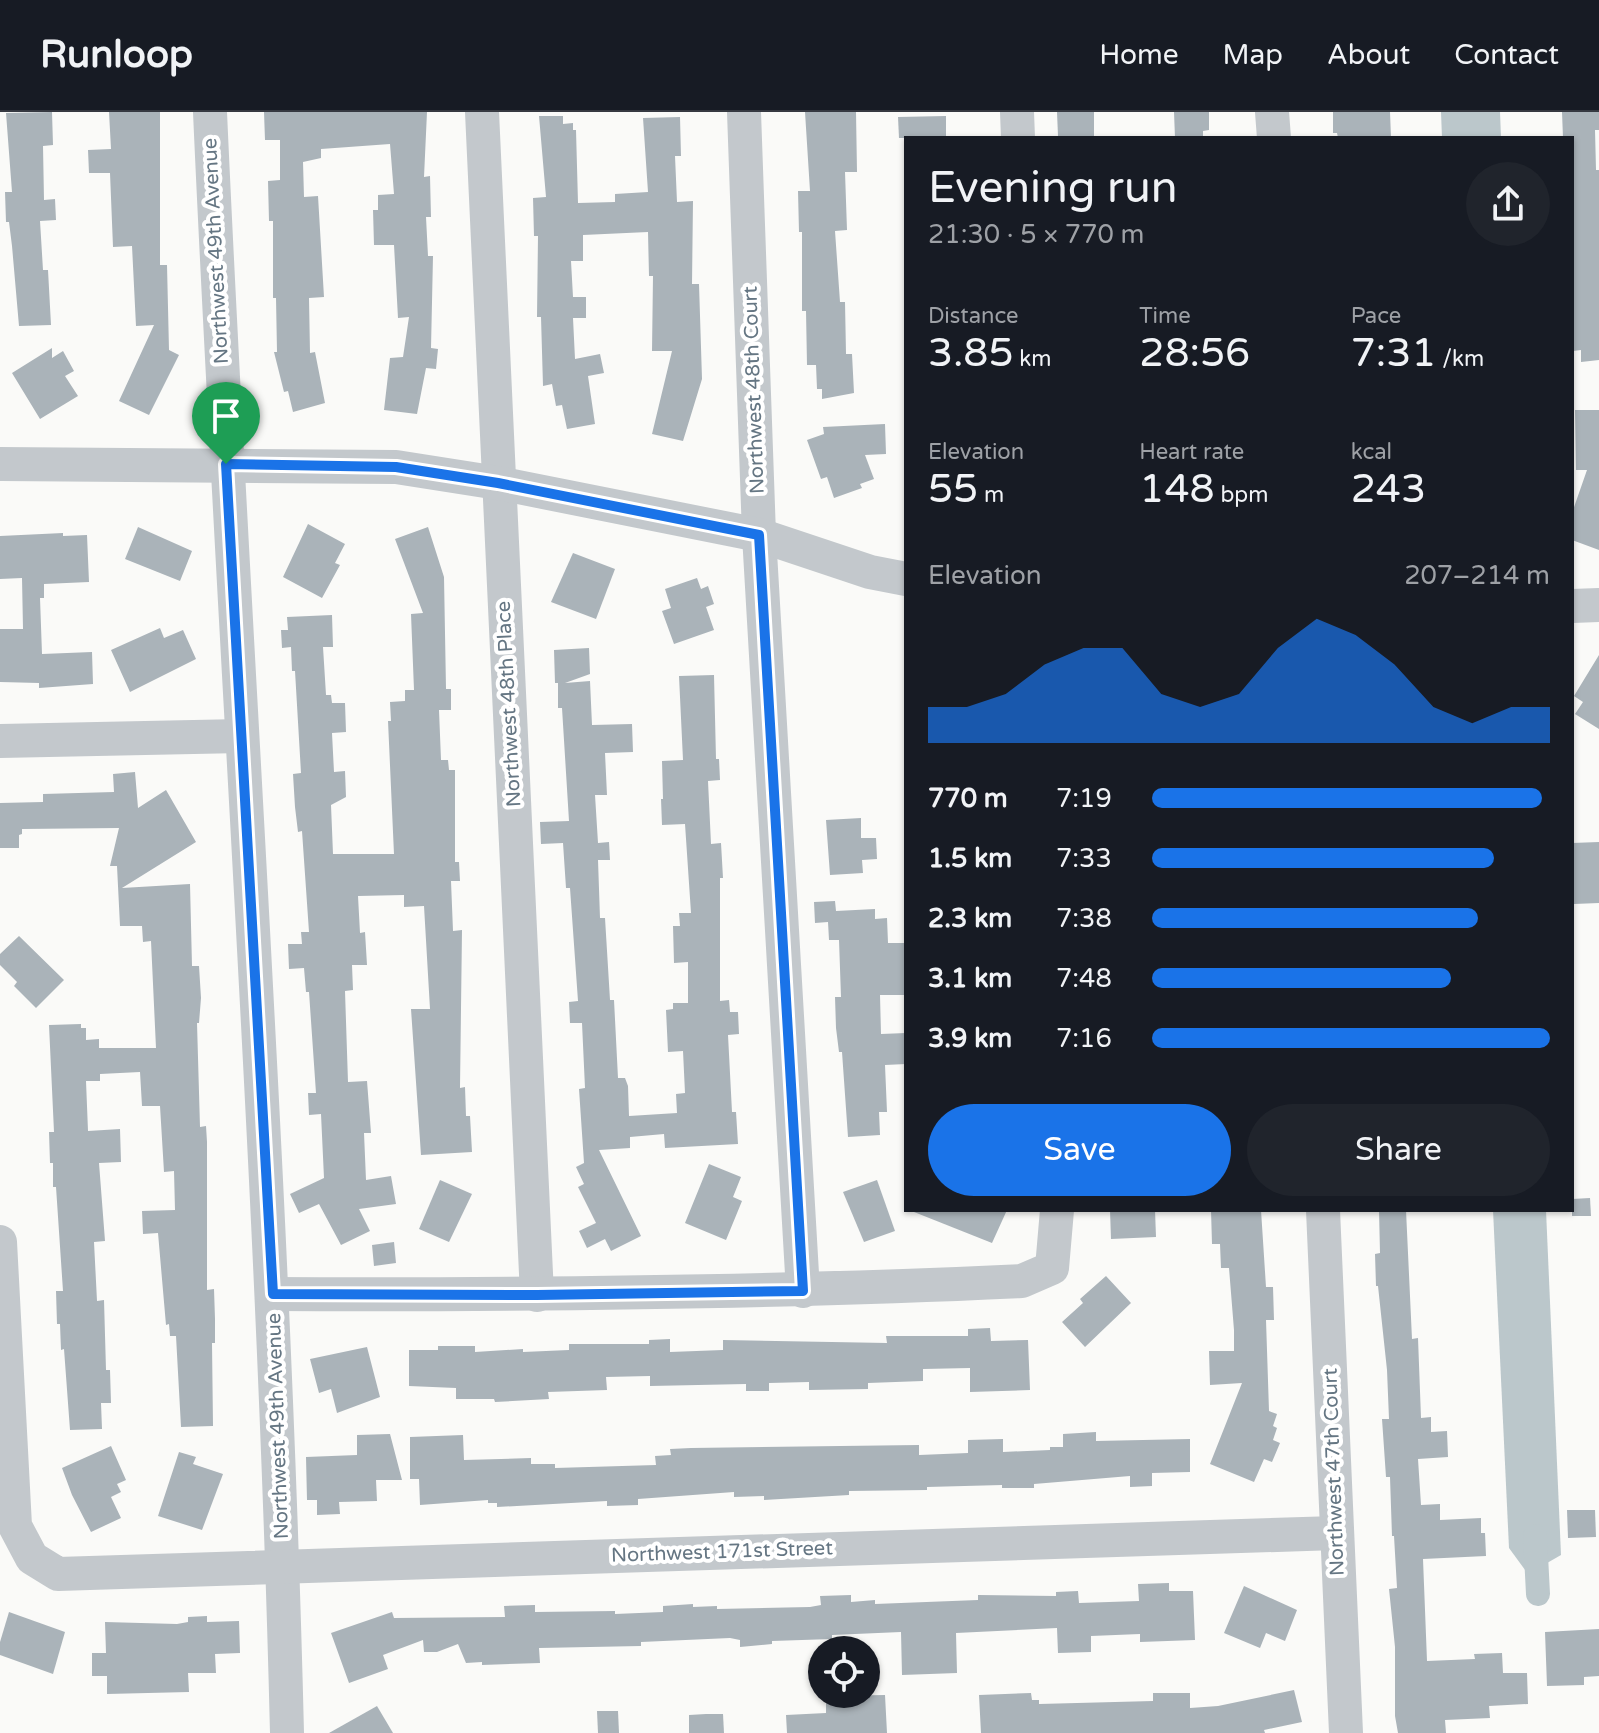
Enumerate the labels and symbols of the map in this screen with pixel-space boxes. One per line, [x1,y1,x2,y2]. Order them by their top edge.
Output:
street label: Northwest 49th Avenue [198,137,234,365]
street label: Northwest 48th Court [738,285,770,494]
pin [192,382,260,464]
street label: Northwest 48th Place [492,600,526,808]
street label: Northwest 49th Avenue [262,1312,294,1540]
street label: Northwest 47th Court [1318,1367,1350,1576]
street label: Northwest 171st Street [611,1536,834,1568]

